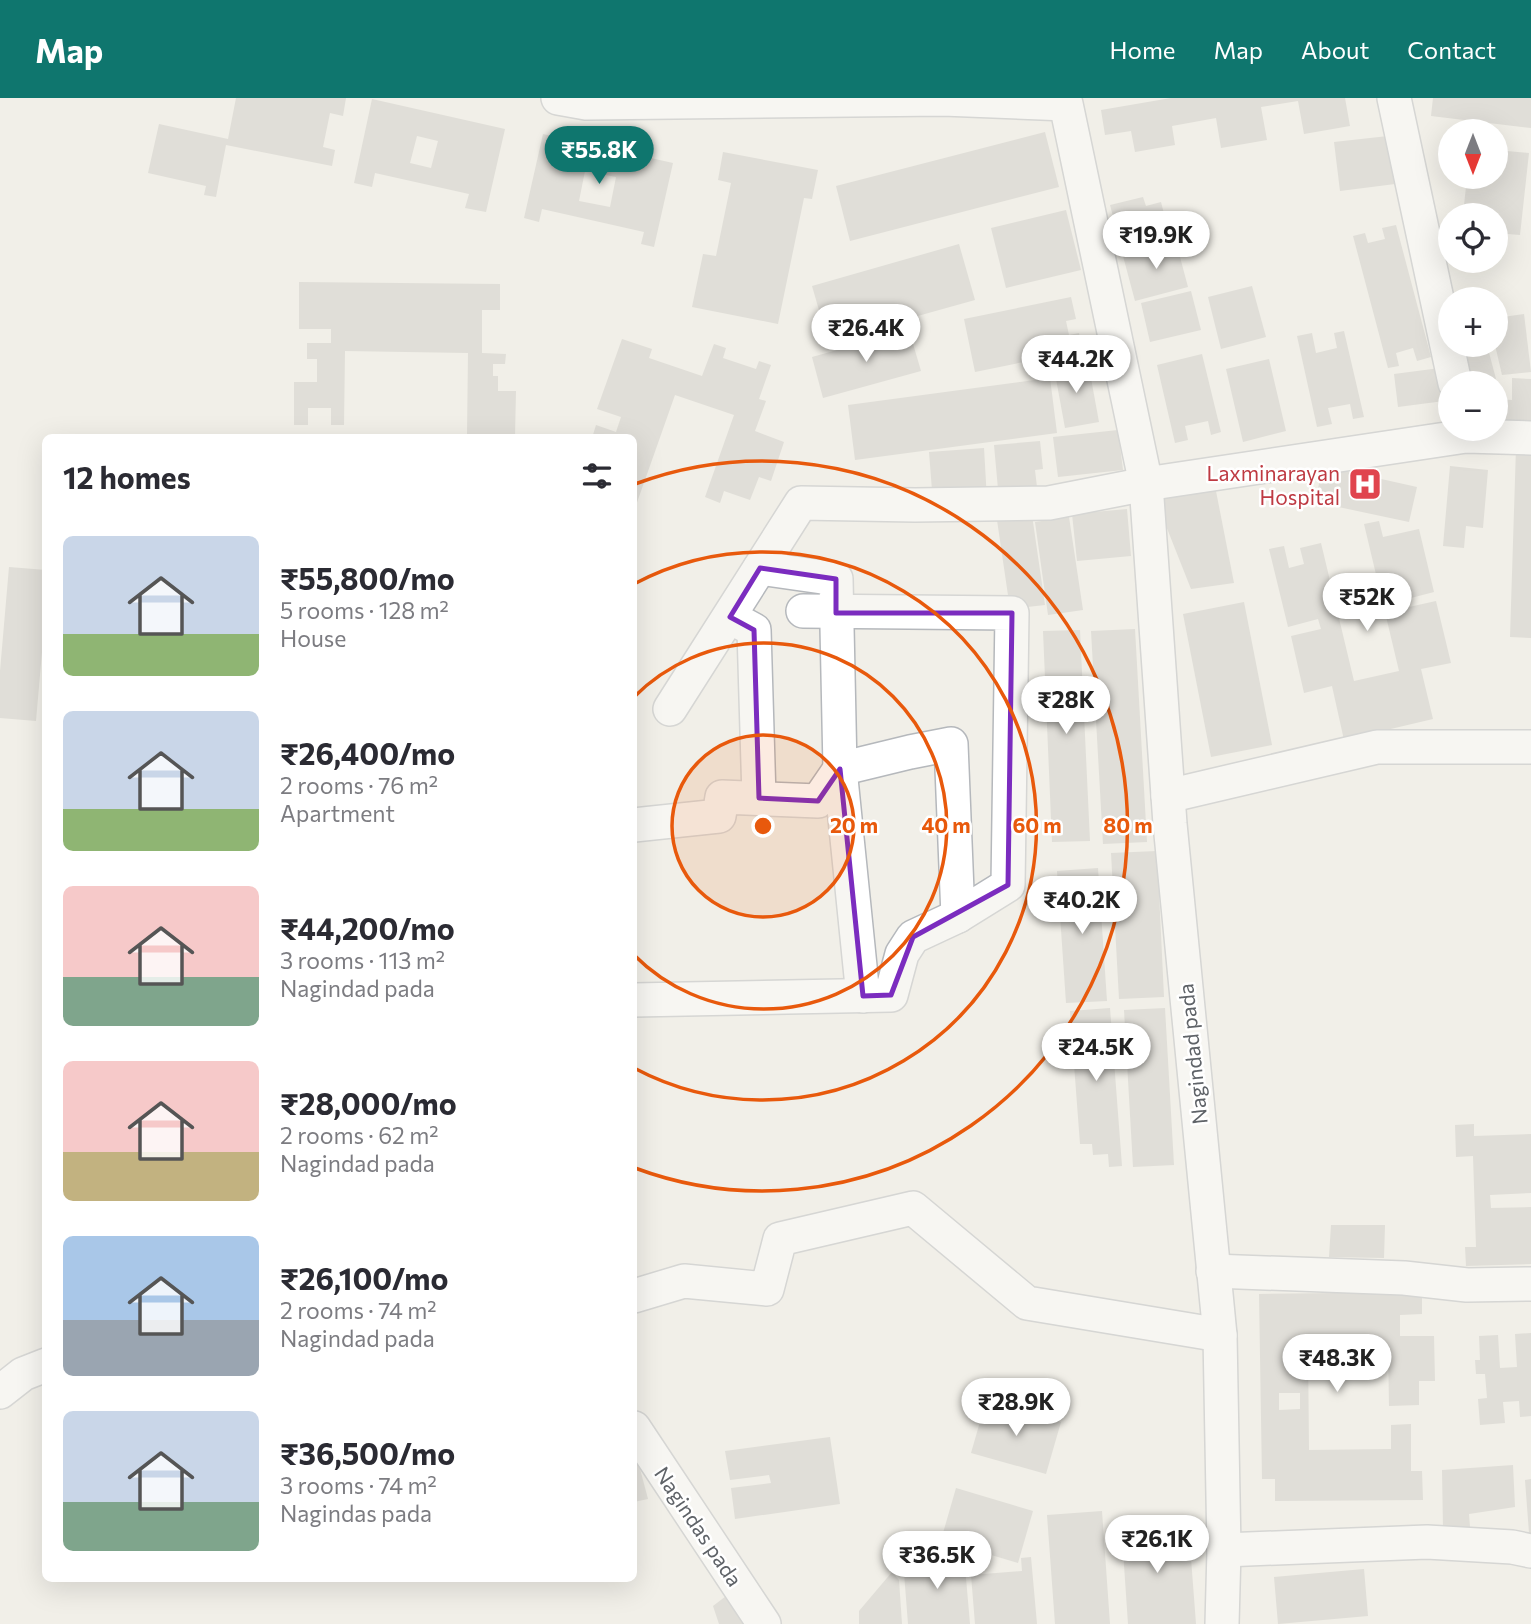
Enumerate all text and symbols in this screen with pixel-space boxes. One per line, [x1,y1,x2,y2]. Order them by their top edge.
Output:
text: Map [35,29,103,70]
text: Home [1110,35,1176,64]
text: Map [1214,35,1263,64]
text: About [1301,35,1369,64]
text: Contact [1407,35,1496,64]
north arrow [1438,119,1508,189]
map controls [1438,119,1508,441]
pin: ₹55.8K [542,126,656,186]
text: ₹55.8K [561,135,637,163]
button: locate [1438,203,1508,273]
pin: ₹19.9K [1099,212,1213,271]
text: ₹19.9K [1119,220,1193,248]
button: + [1438,287,1508,357]
pin: ₹26.4K [809,304,923,364]
text: ₹26.4K [827,313,905,341]
pin: ₹44.2K [1019,336,1133,395]
text: ₹44.2K [1038,344,1114,372]
button: − [1438,371,1508,441]
icon: filters [578,457,616,495]
text: 12 homes [63,458,191,495]
place label: Laxminarayan Hospital [1206,460,1340,509]
hospital icon: Laxminarayan Hospital [1346,465,1384,503]
text: ₹55,800/mo [280,559,455,596]
icon: home [119,564,203,648]
pin: ₹52K [1326,574,1408,633]
text: ₹52K [1339,582,1395,610]
text: 5 rooms · 128 m² [280,596,449,624]
text: House [280,624,346,652]
pin: ₹28K [1025,676,1107,736]
text: ₹28K [1037,685,1095,713]
text: ₹26,400/mo [280,734,455,771]
icon: home [119,739,203,823]
text: 2 rooms · 76 m² [280,771,438,799]
text: Apartment [280,799,395,827]
text: 20 m [830,812,878,837]
text: 40 m [921,812,971,837]
text: 60 m [1012,812,1062,837]
text: 80 m [1103,812,1153,837]
centre of rings [751,814,775,838]
pin: ₹40.2K [1025,876,1139,936]
text: ₹40.2K [1043,885,1121,913]
text: ₹44,200/mo [280,909,455,946]
icon: home [119,914,203,998]
text: 3 rooms · 113 m² [280,946,445,974]
text: Nagindad pada [280,974,435,1002]
street label: Nagindad pada [1172,982,1212,1126]
pin: ₹24.5K [1039,1024,1153,1083]
text: ₹24.5K [1058,1032,1134,1060]
text: ₹28,000/mo [280,1084,457,1121]
icon: home [119,1089,203,1173]
text: 2 rooms · 62 m² [280,1121,439,1149]
text: Nagindad pada [280,1149,435,1177]
text: ₹26,100/mo [280,1259,448,1296]
icon: home [119,1264,203,1348]
text: 2 rooms · 74 m² [280,1296,436,1324]
text: Nagindad pada [280,1324,435,1352]
pin: ₹48.3K [1280,1334,1394,1394]
text: ₹48.3K [1298,1343,1376,1371]
pin: ₹28.9K [959,1378,1073,1438]
text: ₹28.9K [977,1387,1055,1415]
text: ₹36,500/mo [280,1434,455,1471]
icon: home [119,1439,203,1523]
street label: Nagindas pada [650,1461,748,1591]
text: 3 rooms · 74 m² [280,1471,437,1499]
text: Nagindas pada [280,1499,432,1527]
pin: ₹26.1K [1100,1516,1214,1575]
text: ₹26.1K [1121,1524,1193,1552]
pin: ₹36.5K [880,1532,994,1591]
text: ₹36.5K [898,1540,976,1568]

